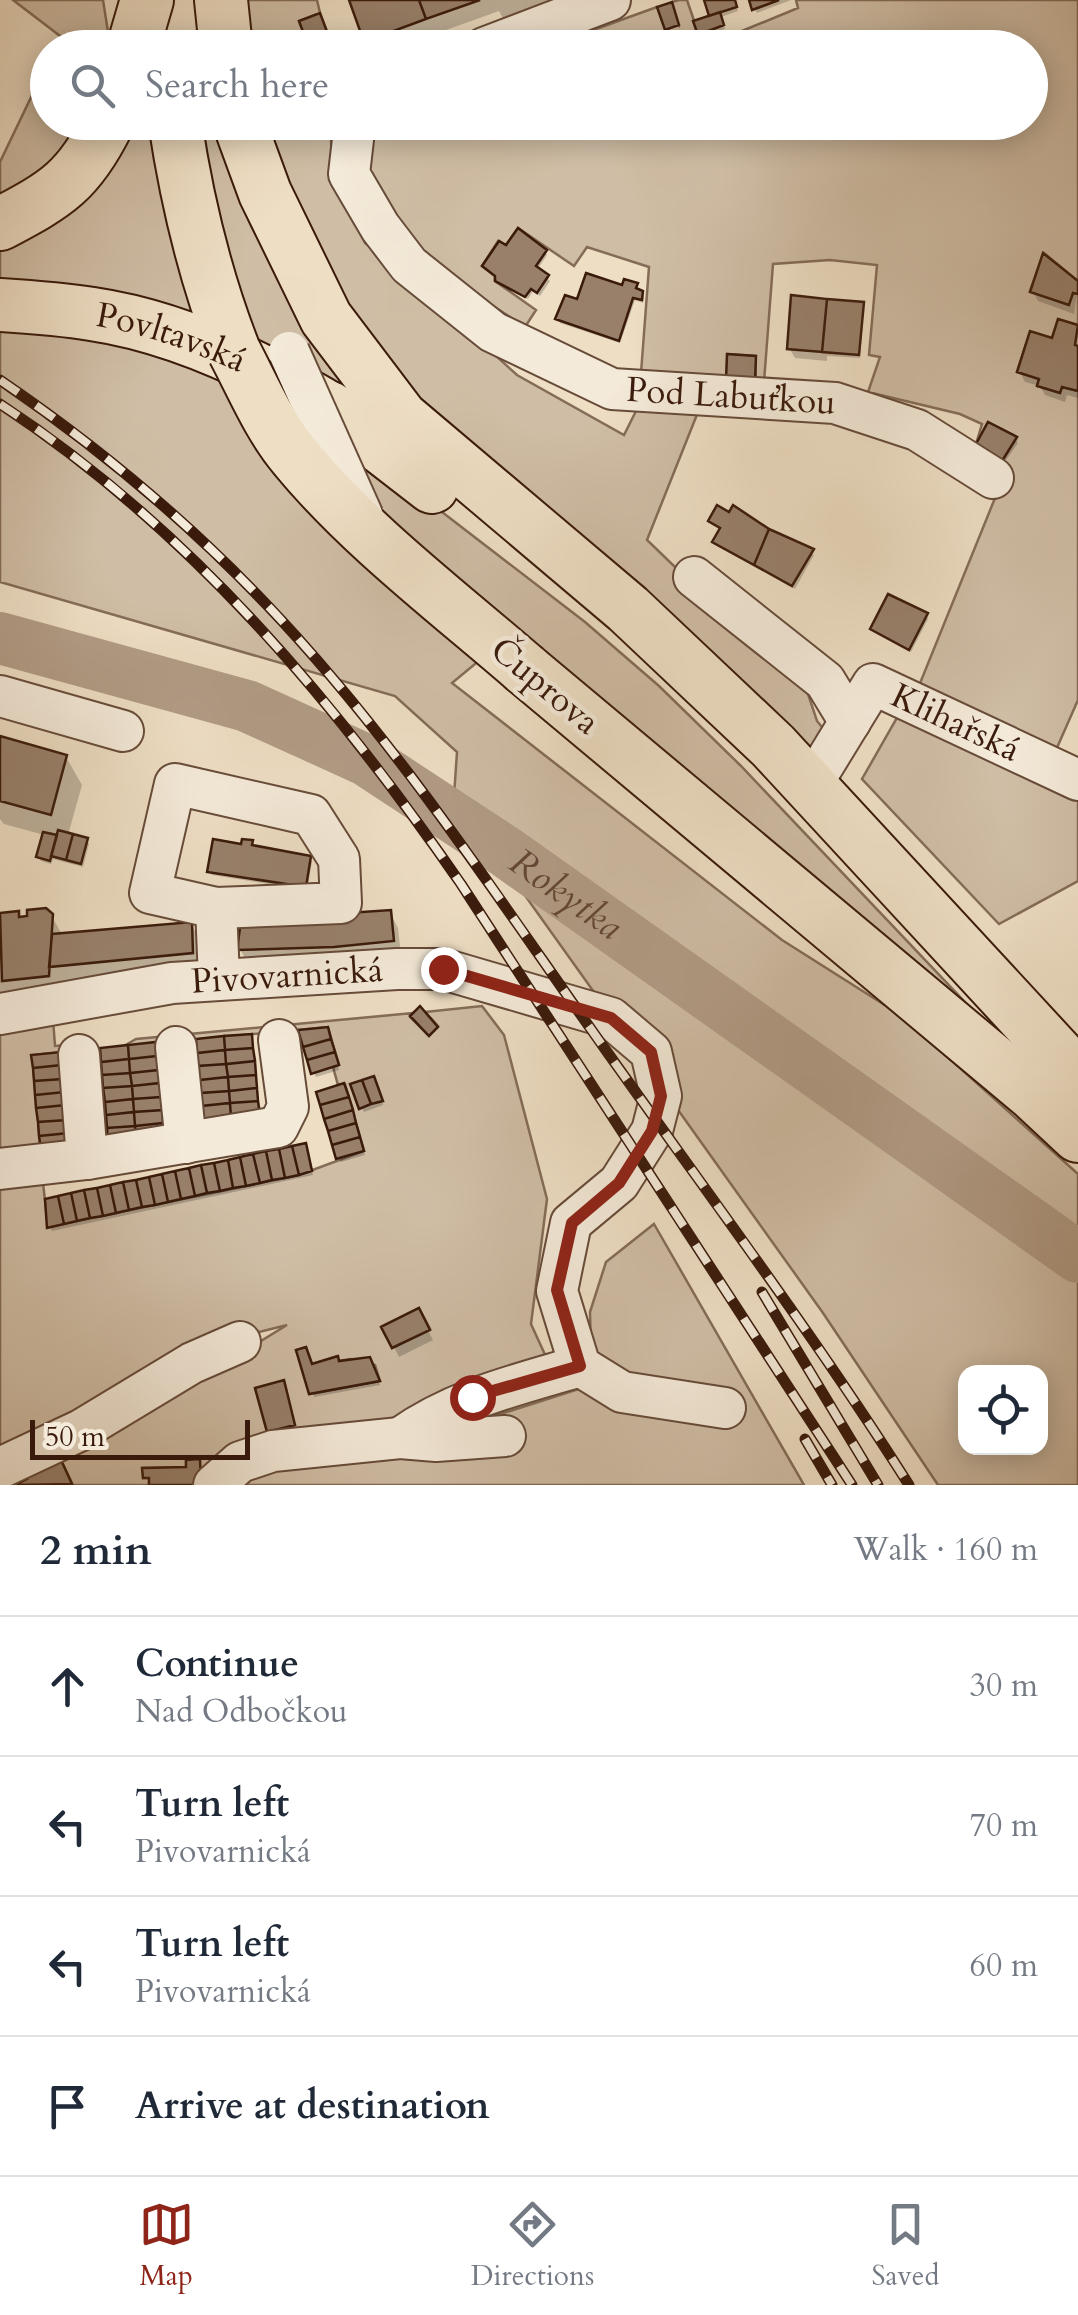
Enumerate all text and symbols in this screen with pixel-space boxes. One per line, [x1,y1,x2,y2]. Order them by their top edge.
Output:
search box [30,30,1048,140]
icon: search [65,58,120,113]
text: Search here [145,59,329,111]
street label: Povltavská [92,291,254,384]
street label: Pod Labuťkou [625,366,837,427]
street label: Čuprova [480,626,610,746]
street label: Klihařská [883,672,1028,774]
water label: Rokytka [499,836,633,953]
street label: Pivovarnická [190,946,385,1006]
route end [421,947,467,993]
map controls [958,1365,1048,1455]
button: locate [958,1365,1048,1455]
route start [450,1375,496,1421]
scale bar [30,1415,250,1460]
text: 50 m [45,1418,105,1456]
text: 2 min [40,1522,152,1579]
text: Walk · 160 m [853,1528,1038,1572]
text: Continue [135,1638,299,1690]
icon: ahead [40,1659,95,1714]
text: 30 m [970,1664,1038,1708]
text: Nad Odbočkou [135,1690,347,1734]
text: Turn left [135,1778,289,1830]
icon: left [40,1799,95,1854]
text: 70 m [970,1804,1038,1848]
text: Pivovarnická [135,1830,311,1874]
text: Turn left [135,1918,289,1970]
icon: left [40,1939,95,1994]
text: 60 m [970,1944,1038,1988]
text: Pivovarnická [135,1970,311,2014]
icon: arrive [40,2079,95,2134]
text: Arrive at destination [135,2080,490,2132]
tab: Map [139,2197,194,2295]
tab: Directions [471,2197,594,2295]
tab: Saved [871,2197,939,2295]

